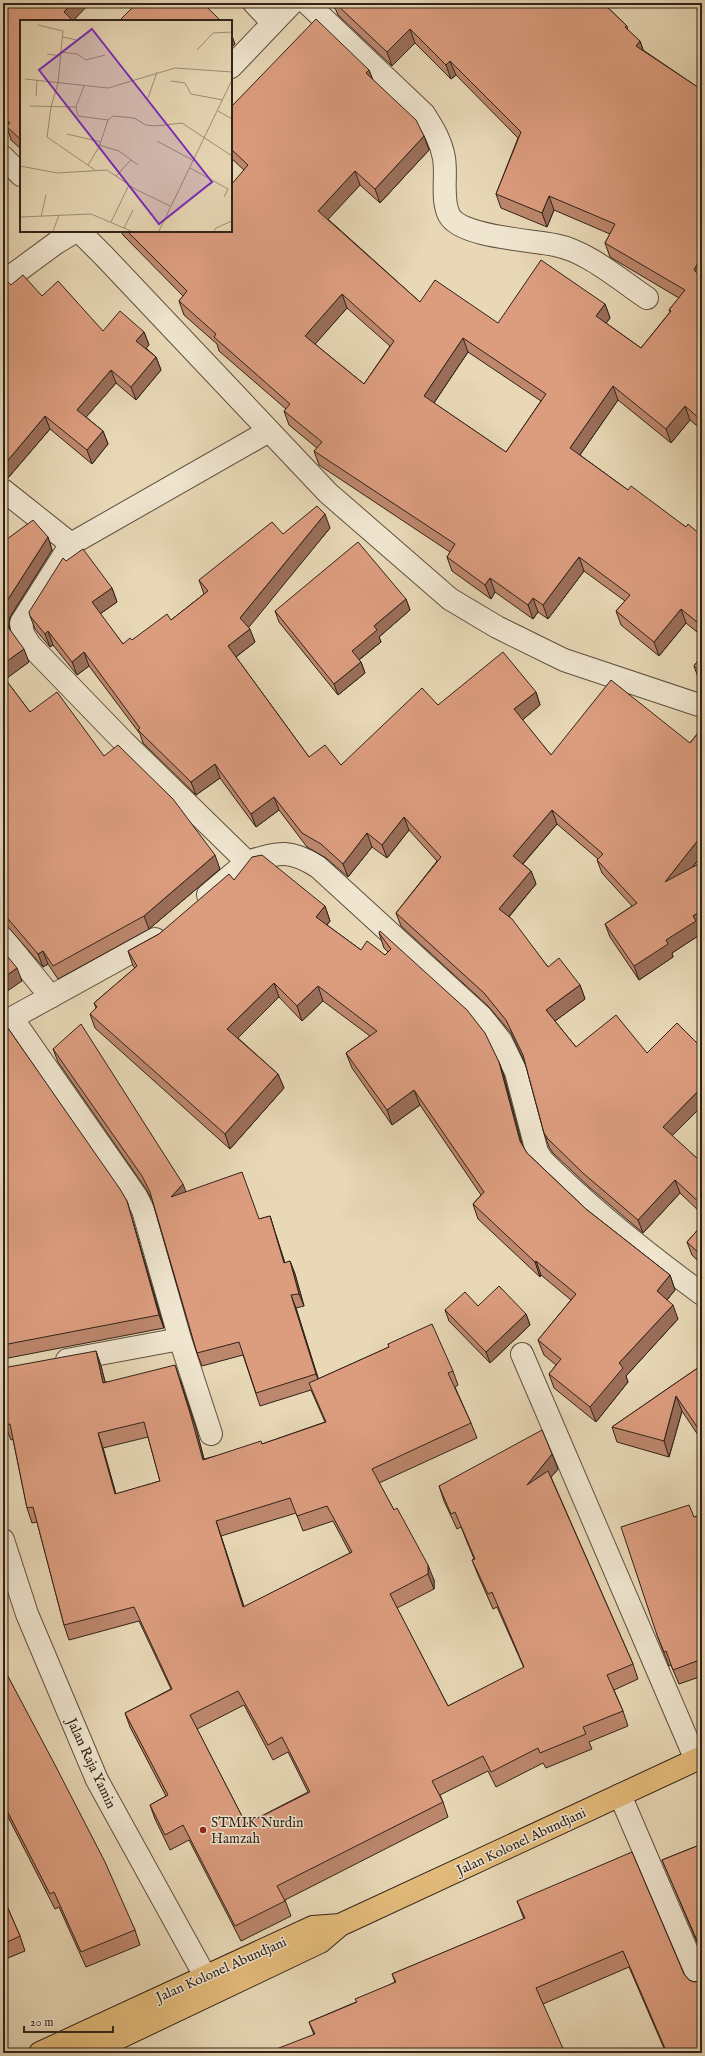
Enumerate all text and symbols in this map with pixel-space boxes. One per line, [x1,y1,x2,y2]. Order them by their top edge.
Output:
inset map [20,20,232,232]
street label: Jalan Raja Yamin [61,1713,120,1812]
street label: Jalan Kolonel Abundjani [452,1804,589,1881]
place label: STMIK Nurdin Hamzah [211,1814,304,1848]
marker: STMIK Nurdin Hamzah [198,1825,208,1835]
street label: Jalan Kolonel Abundjani [151,1933,290,2008]
scale bar [24,2008,113,2034]
text: 20 m [30,2015,53,2030]

